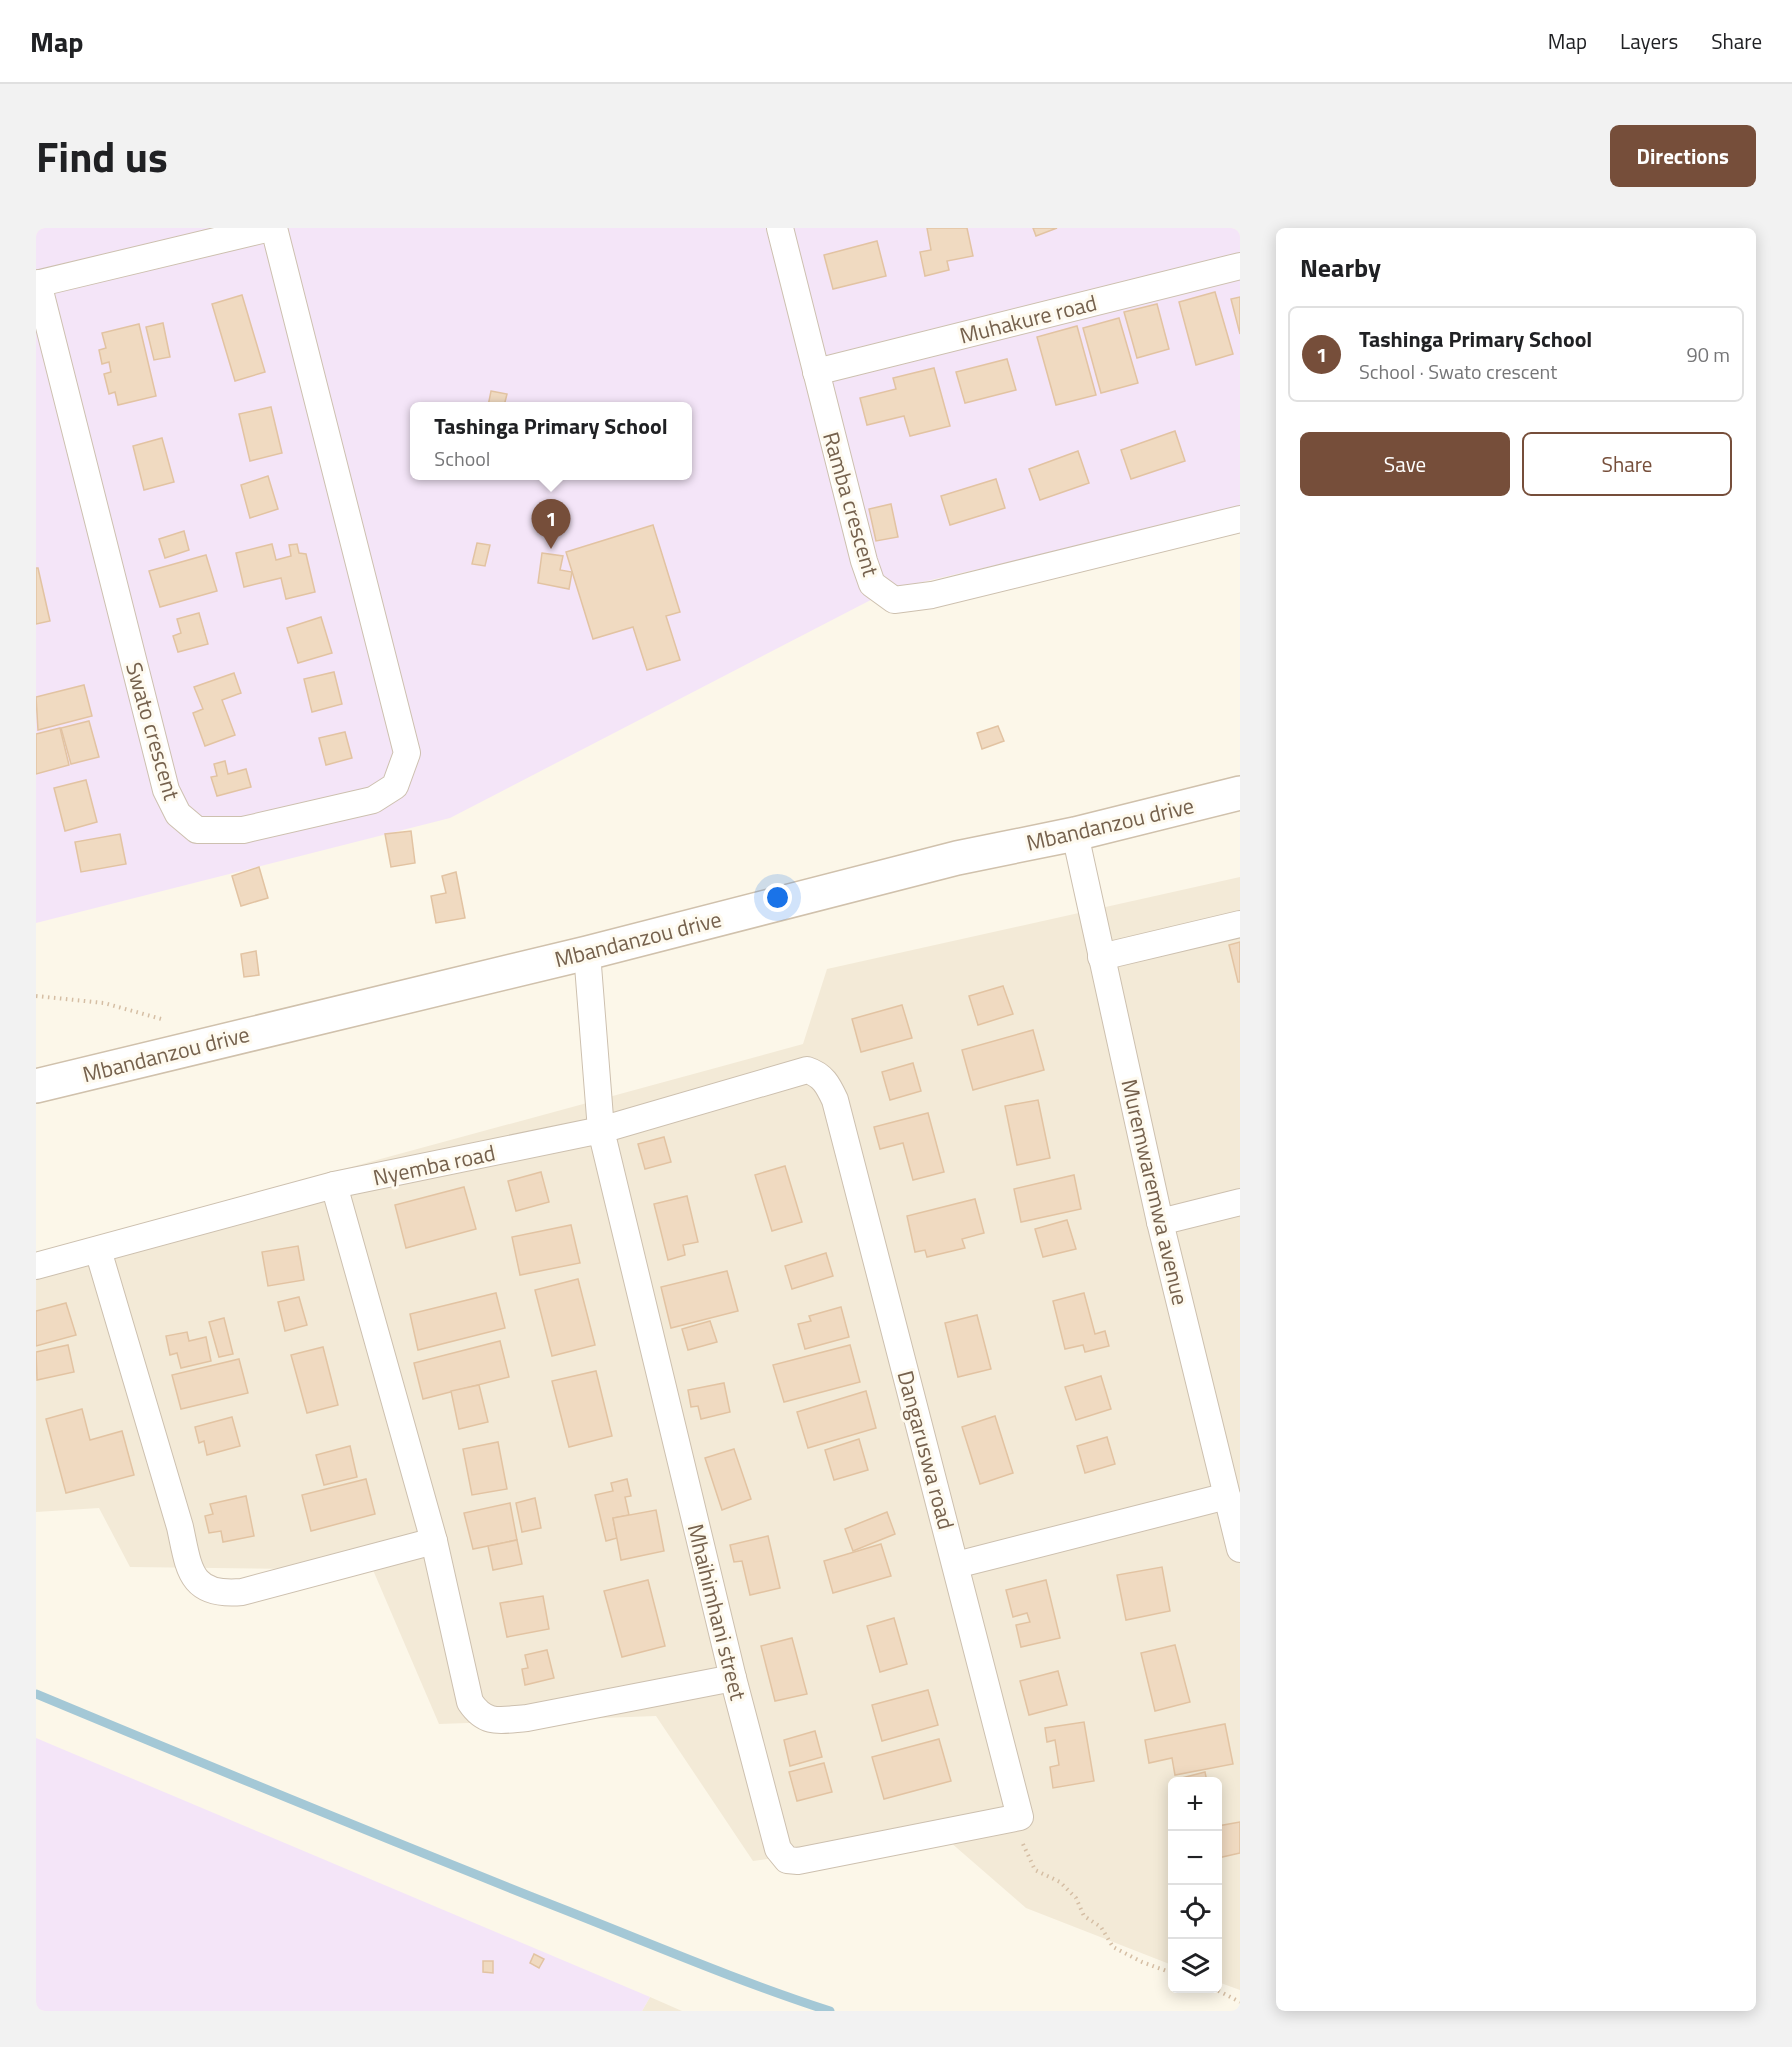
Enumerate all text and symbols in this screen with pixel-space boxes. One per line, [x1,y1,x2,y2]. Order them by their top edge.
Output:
text: Map [30,20,84,63]
text: Map [1548,25,1587,57]
text: Layers [1620,25,1678,57]
text: Share [1711,25,1762,57]
text: Find us [36,124,168,188]
button: Directions [1610,125,1756,187]
text: Nearby [1300,248,1381,287]
street label: Muhakure road [956,286,1100,352]
text: Tashinga Primary School [1359,322,1592,356]
text: 1 [1316,339,1327,370]
text: 90 m [1686,339,1730,370]
text: School · Swato crescent [1359,356,1557,387]
popup [410,402,692,480]
text: Tashinga Primary School [434,409,668,443]
street label: Ramba crescent [814,428,888,580]
button: Save [1300,432,1510,496]
button: Share [1522,432,1732,496]
text: School [434,443,490,474]
pin: 1 [532,500,570,549]
street label: Swato crescent [117,658,189,804]
street label: Mbandanzou drive [1023,788,1197,860]
your location [763,883,792,912]
street label: Mbandanzou drive [551,902,725,976]
street label: Mbandanzou drive [79,1017,253,1091]
street label: Muremwaremwa avenue [1112,1076,1198,1308]
street label: Nyemba road [370,1135,498,1195]
street label: Dangaruswa road [888,1367,964,1533]
street label: Mhaihimhani street [679,1520,755,1704]
map controls [1168,1777,1222,1993]
button: + [1168,1777,1222,1831]
button: − [1168,1831,1222,1885]
button: locate [1168,1885,1222,1939]
button: layers [1168,1939,1222,1993]

